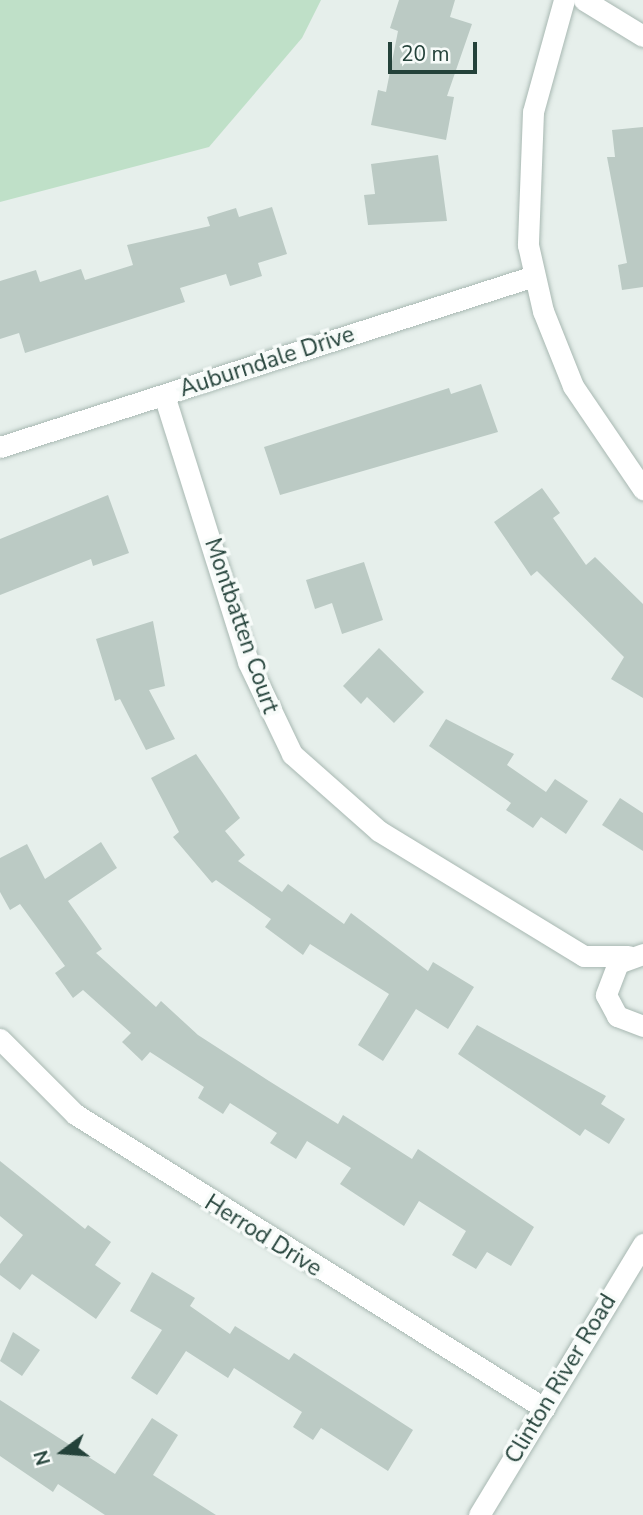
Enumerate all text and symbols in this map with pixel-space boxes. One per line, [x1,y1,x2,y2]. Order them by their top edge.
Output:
scale bar [391,28,480,72]
text: 20 m [401,40,450,68]
street label: Auburndale Drive [176,321,358,403]
street label: Montbatten Court [198,535,284,717]
street label: Herrod Drive [199,1189,327,1283]
street label: Clinton River Road [500,1289,622,1469]
north arrow [28,1417,98,1487]
text: N [28,1447,57,1468]

